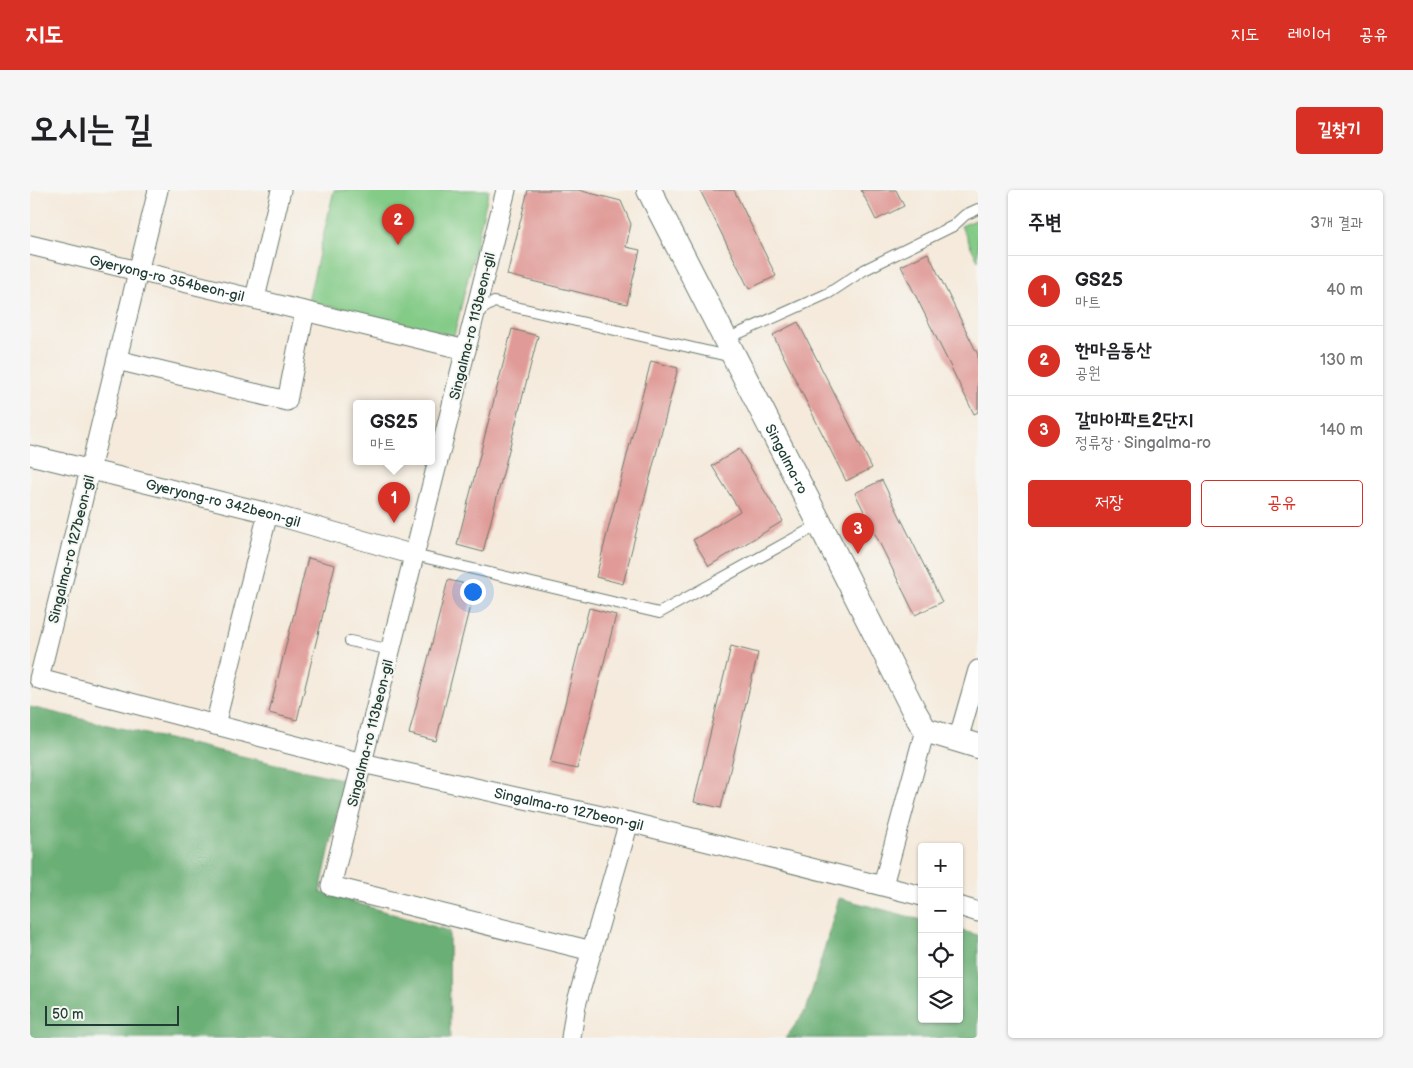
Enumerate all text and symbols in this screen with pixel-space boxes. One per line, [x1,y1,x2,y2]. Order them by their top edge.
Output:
text: 지도 [25,20,64,49]
text: 지도 [1231,24,1260,45]
text: 레이어 [1288,24,1331,45]
text: 공유 [1359,24,1388,45]
button: 길찾기 [1296,107,1383,154]
text: 오시는 길 [30,108,152,151]
pin: 2 [382,204,414,245]
text: 주변 [1028,210,1062,235]
text: 3개 결과 [1310,214,1363,233]
street label: Singalma-ro 113beon-gil [446,251,499,401]
street label: Gyeryong-ro 354beon-gil [88,252,246,305]
text: GS25 [1075,269,1123,292]
text: 1 [1041,281,1047,300]
text: 40 m [1326,281,1363,300]
text: 마트 [1075,293,1101,312]
text: 한마음동산 [1075,339,1151,362]
text: 2 [1039,351,1049,370]
text: 130 m [1320,351,1363,370]
text: 공원 [1075,364,1101,383]
popup [353,400,435,465]
text: 갈마아파트2단지 [1075,409,1193,432]
text: GS25 [370,411,418,434]
street label: Singalma-ro [761,421,811,497]
text: 3 [1039,421,1049,440]
text: 140 m [1320,421,1363,440]
text: 정류장 · Singalma-ro [1075,434,1211,453]
text: 마트 [370,435,396,454]
street label: Singalma-ro 127beon-gil [45,473,98,625]
street label: Gyeryong-ro 342beon-gil [144,476,302,531]
button: 저장 [1028,480,1191,527]
button: 공유 [1201,480,1363,527]
pin: 1 [378,482,410,523]
pin: 3 [842,513,874,554]
your location [460,579,486,605]
street label: Singalma-ro 113beon-gil [344,658,397,808]
street label: Singalma-ro 127beon-gil [493,785,645,834]
map controls [918,843,963,1023]
button: + [918,843,963,888]
button: − [918,888,963,933]
button: locate [918,933,963,978]
button: layers [918,978,963,1023]
scale bar [45,1003,179,1026]
text: 50 m [52,1006,84,1023]

